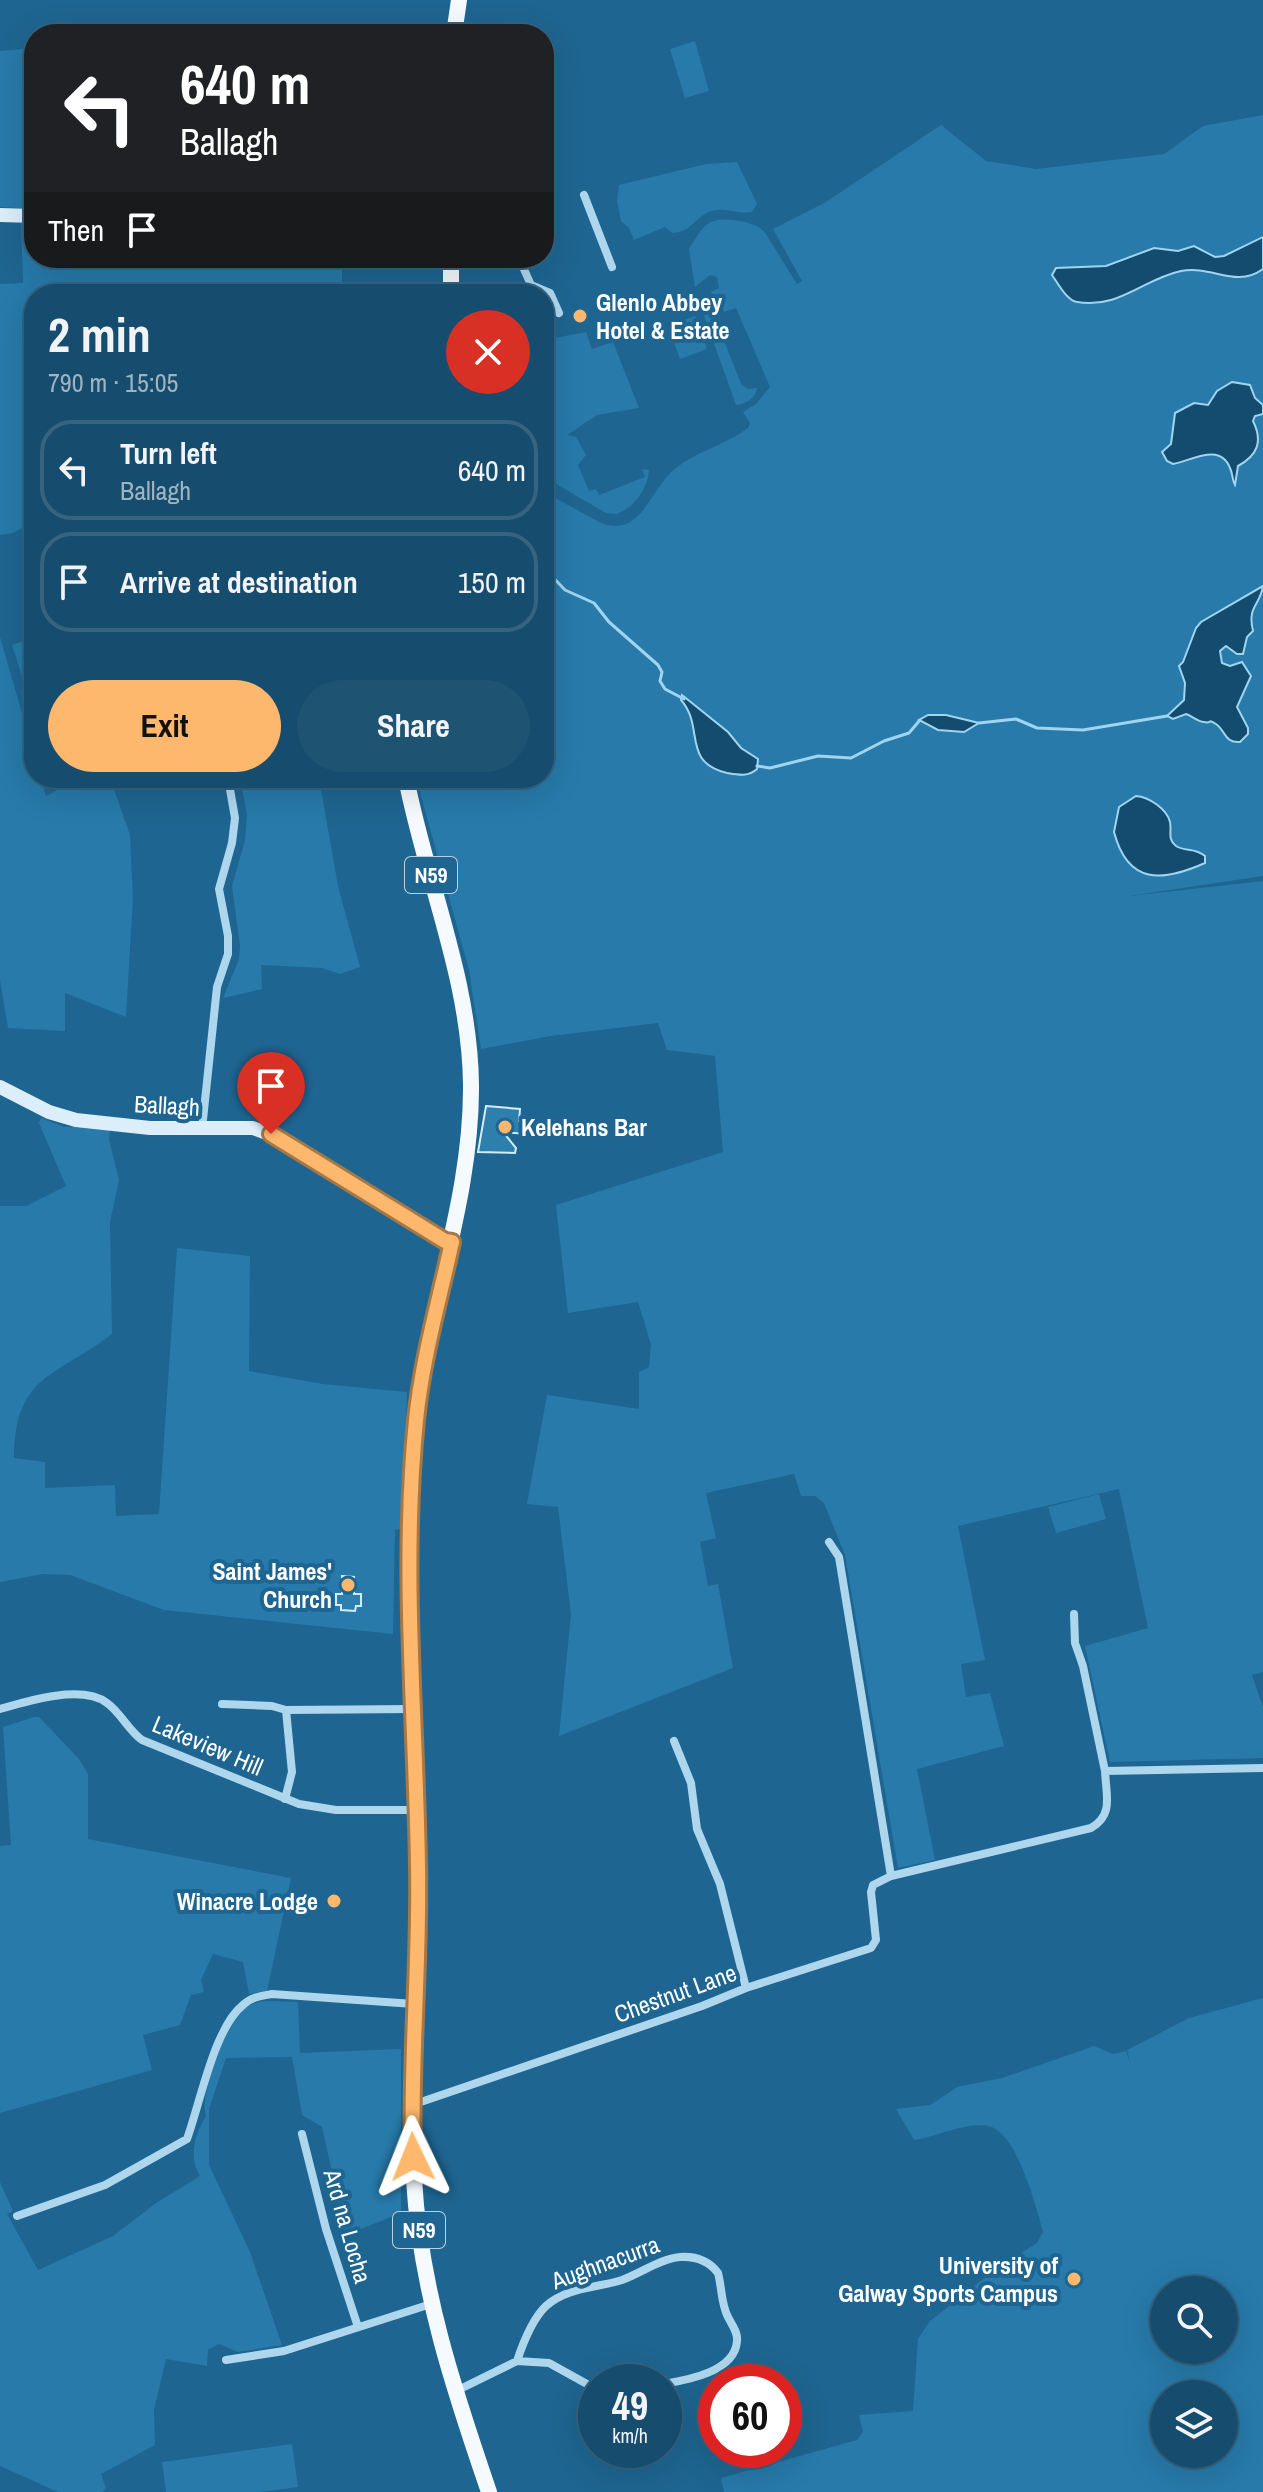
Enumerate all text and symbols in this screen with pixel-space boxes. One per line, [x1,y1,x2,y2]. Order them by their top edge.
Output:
text: 640 m [180,46,310,121]
icon: left [48,56,152,160]
text: Ballagh [180,118,278,166]
icon: arrive [120,208,164,252]
text: Then [48,210,104,250]
place label: Glenlo Abbey Hotel & Estate [596,286,729,346]
text: 2 min [48,302,151,367]
marker: Glenlo Abbey Hotel & Estate [571,307,589,325]
button: close [446,310,530,394]
text: 790 m · 15:05 [48,365,178,400]
text: Turn left [120,433,217,473]
icon: left [52,448,96,492]
text: 640 m [458,450,526,490]
text: Ballagh [120,473,191,508]
icon: arrive [52,560,96,604]
text: Arrive at destination [120,562,358,602]
text: 150 m [458,562,526,602]
button: Exit [48,680,281,772]
button: Share [297,680,530,772]
road number: N59 [405,857,457,893]
pin [237,1052,305,1134]
icon: arrive [249,1064,293,1108]
street label: Ballagh [133,1087,201,1123]
place label: Kelehans Bar [521,1111,647,1143]
marker: Kelehans Bar [496,1118,514,1136]
place label: Saint James' Church [212,1555,332,1615]
marker: Saint James' Church [339,1576,357,1594]
street label: Lakeview Hill [148,1707,268,1783]
place label: Winacre Lodge [177,1885,318,1917]
marker: Winacre Lodge [325,1892,343,1910]
street label: Chestnut Lane [609,1956,741,2030]
position arrow [371,2115,455,2199]
street label: Ard na Locha [316,2164,380,2287]
road number: N59 [393,2212,445,2248]
street label: Aughnacurra [546,2228,663,2297]
place label: University of Galway Sports Campus [838,2249,1058,2309]
marker: University of Galway Sports Campus [1065,2270,1083,2288]
map controls [1150,2276,1238,2468]
button: search [1150,2276,1238,2364]
speed limit sign: 60 [698,2364,802,2468]
text: 49 [612,2379,648,2432]
button: layers [1150,2380,1238,2468]
text: km/h [612,2422,648,2449]

